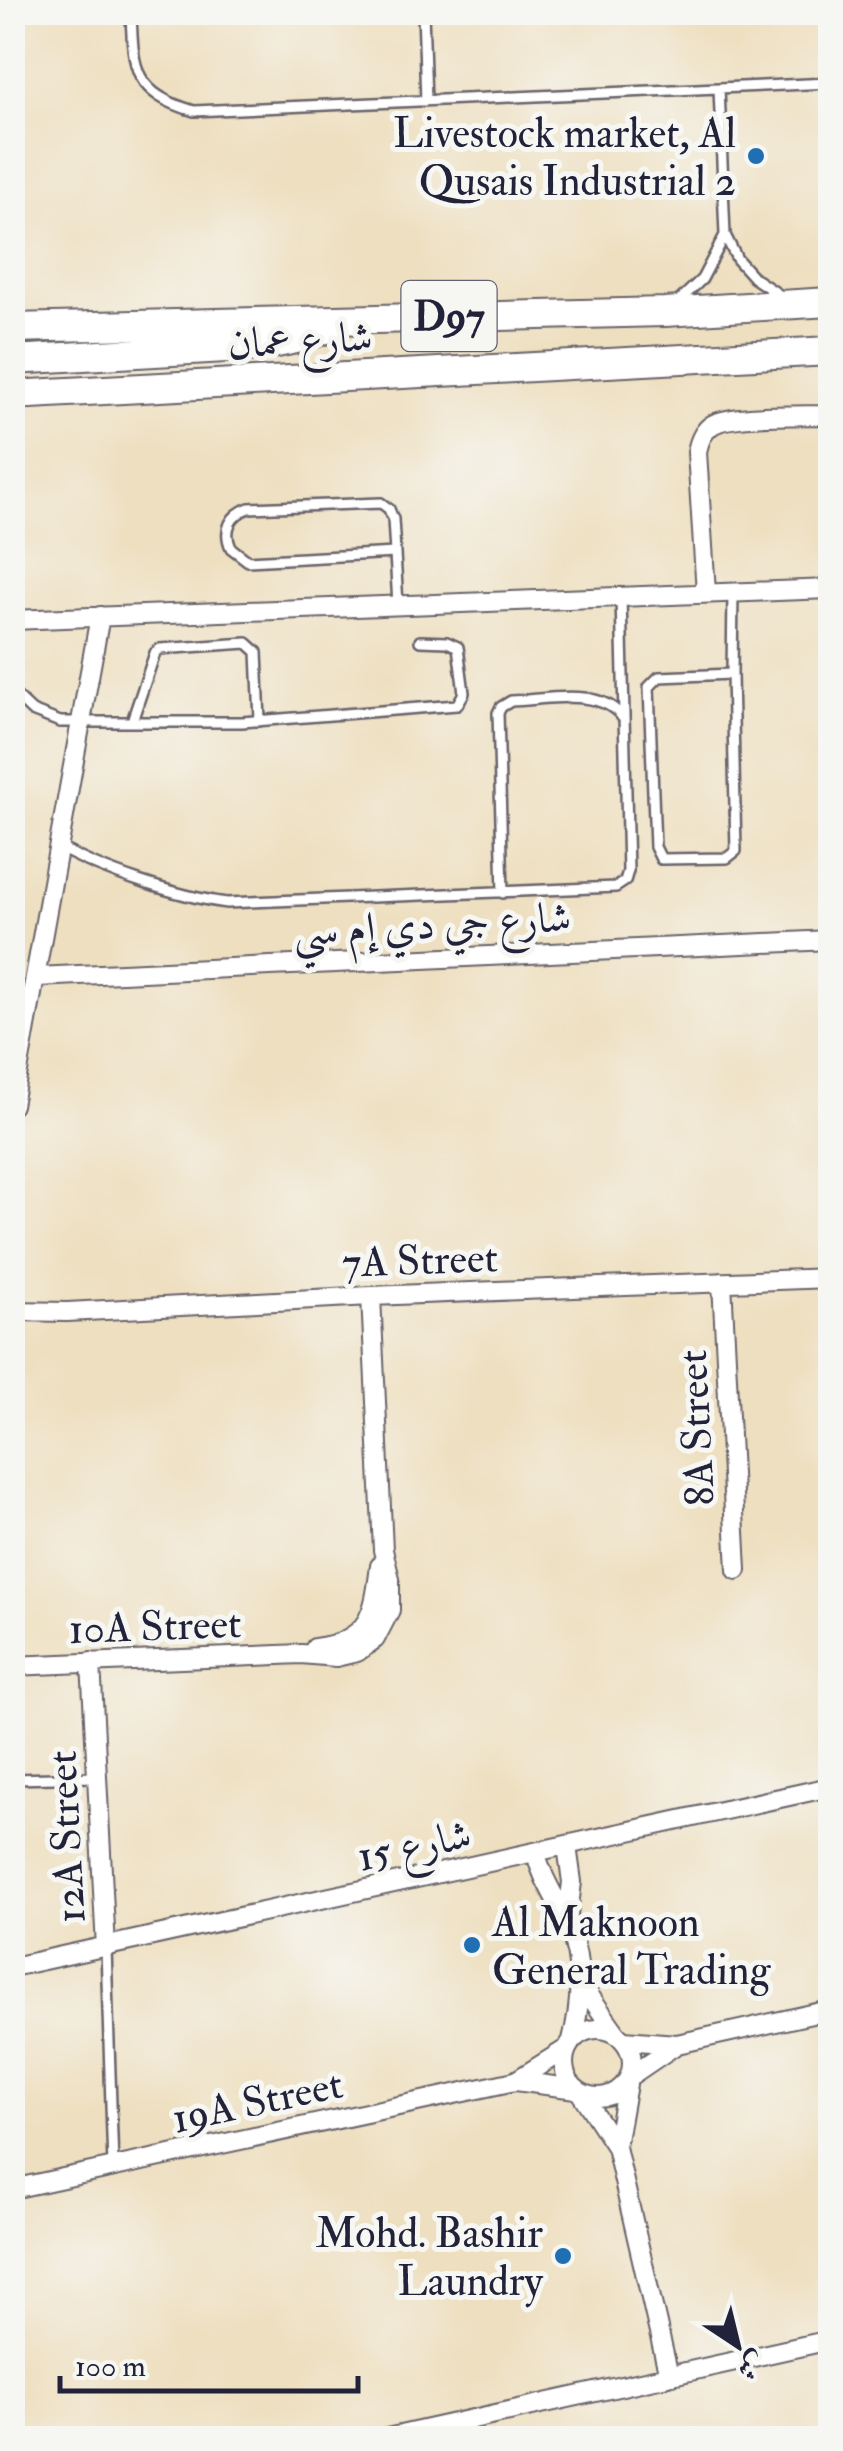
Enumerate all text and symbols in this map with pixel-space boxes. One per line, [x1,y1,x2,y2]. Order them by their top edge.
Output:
place label: Livestock market, Al Qusais Industrial 2 [393,108,736,208]
marker: Livestock market, Al Qusais Industrial 2 [745,145,767,167]
road number: D97 [402,281,496,351]
street label: شارع عمان [226,311,374,379]
street label: شارع جي دي إم سي [292,892,573,970]
street label: 7A Street [341,1232,499,1290]
street label: 8A Street [667,1348,727,1507]
street label: 10A Street [68,1598,242,1656]
street label: 12A Street [37,1749,97,1925]
street label: شارع 15 [353,1809,478,1891]
place label: Al Maknoon General Trading [491,1897,772,1997]
marker: Al Maknoon General Trading [461,1934,483,1956]
street label: 19A Street [167,2059,347,2145]
place label: Mohd. Bashir Laundry [316,2208,544,2308]
marker: Mohd. Bashir Laundry [552,2245,574,2267]
north arrow [688,2296,788,2396]
scale bar [60,2331,358,2393]
text: ش [730,2343,773,2388]
text: 100 m [75,2348,146,2385]

